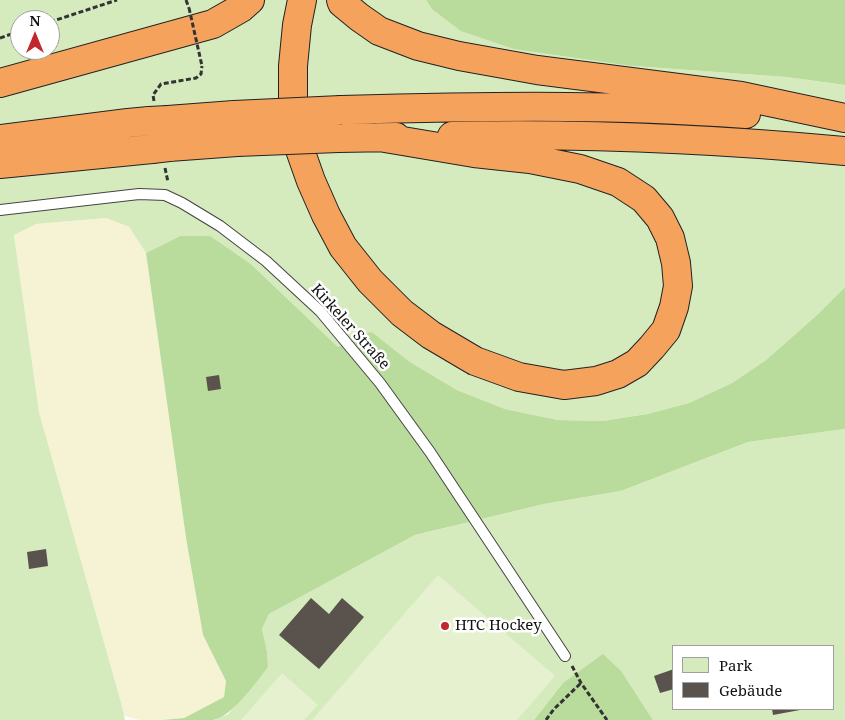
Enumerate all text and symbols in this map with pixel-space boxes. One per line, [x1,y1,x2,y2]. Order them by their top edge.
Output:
north arrow [10,10,60,60]
text: N [29,11,41,30]
street label: Kirkeler Straße [307,281,393,373]
place label: HTC Hockey [455,617,542,635]
marker: HTC Hockey [439,620,451,632]
legend [672,645,835,710]
text: Park [719,655,752,675]
text: Gebäude [719,680,782,700]

